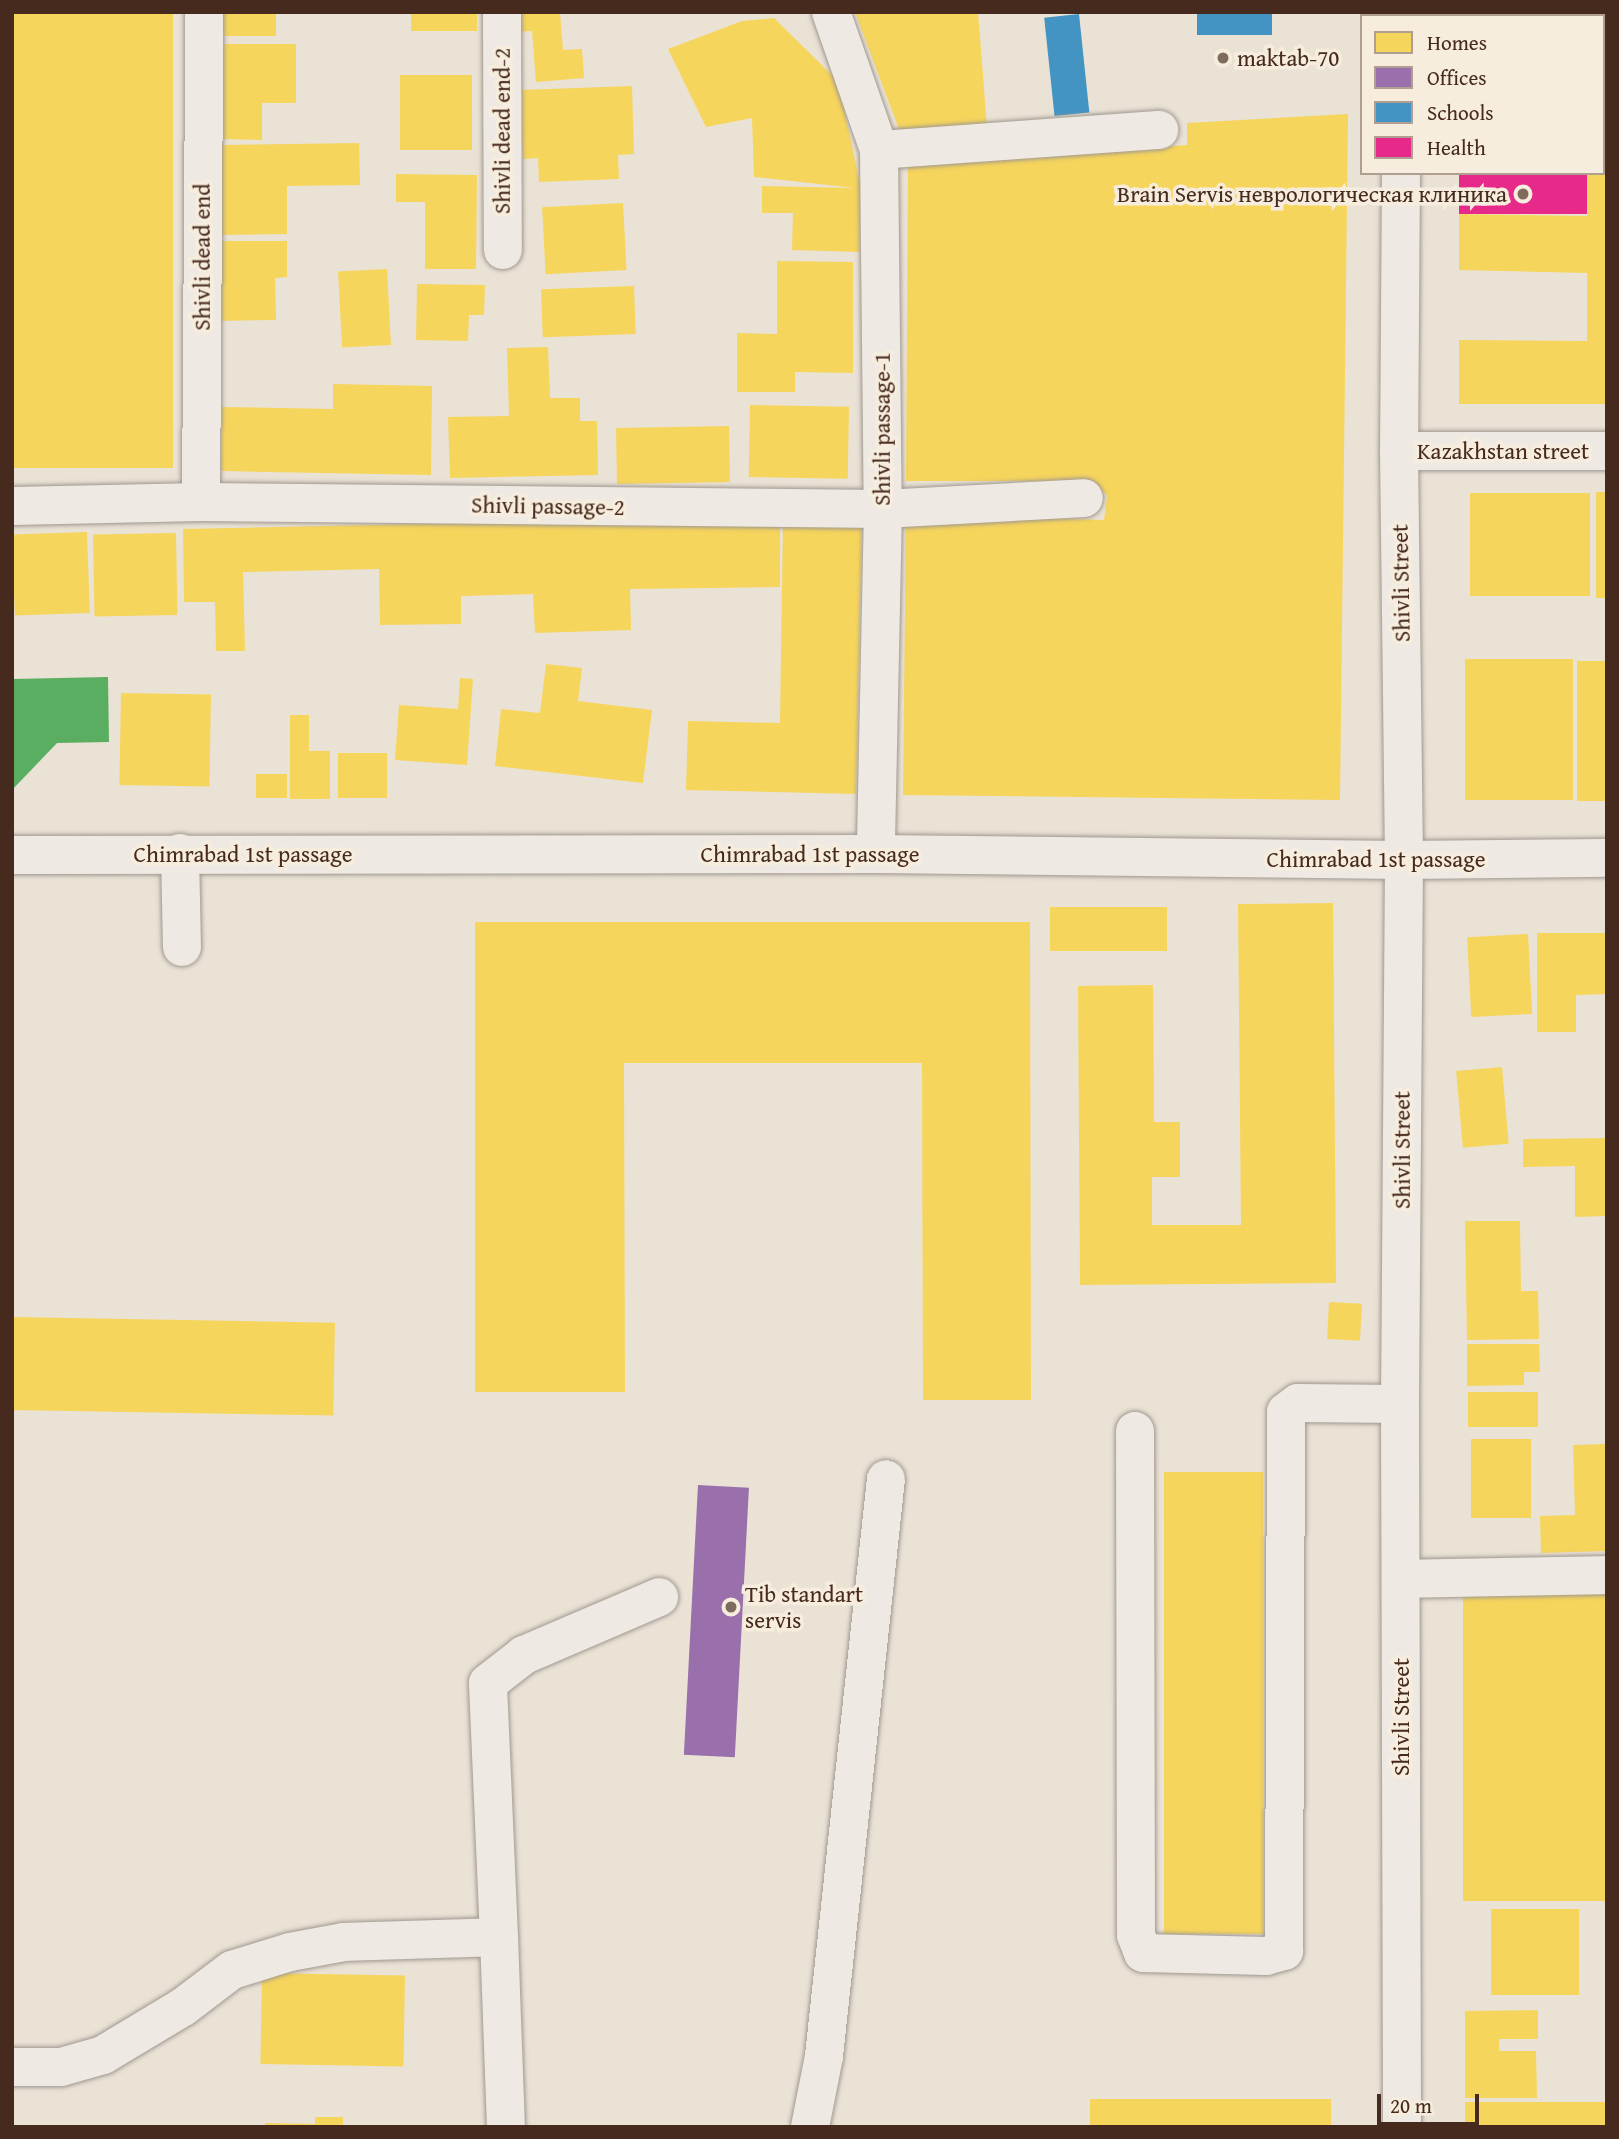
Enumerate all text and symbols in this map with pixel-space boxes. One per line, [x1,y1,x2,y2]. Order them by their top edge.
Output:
legend [1360,14,1605,175]
text: Homes [1427,27,1487,58]
place label: maktab-70 [1237,44,1339,72]
street label: Shivli dead end-2 [488,48,516,214]
marker: maktab-70 [1215,50,1231,66]
text: Offices [1427,62,1487,93]
text: Schools [1427,97,1494,128]
text: Health [1427,132,1486,163]
place label: Brain Servis неврологическая клиника [1117,180,1507,208]
street label: Shivli dead end [188,183,216,331]
marker: Brain Servis неврологическая клиника [1513,184,1533,204]
street label: Shivli passage-1 [868,352,896,506]
street label: Kazakhstan street [1417,437,1589,465]
street label: Shivli passage-2 [471,491,625,521]
street label: Shivli Street [1386,524,1416,642]
street label: Chimrabad 1st passage [134,840,352,868]
street label: Chimrabad 1st passage [701,840,919,868]
street label: Chimrabad 1st passage [1267,845,1485,873]
street label: Shivli Street [1388,1091,1416,1209]
place label: Tib standart servis [745,1580,863,1634]
marker: Tib standart servis [723,1599,739,1615]
street label: Shivli Street [1387,1658,1415,1776]
scale bar [1381,2080,1482,2124]
text: 20 m [1390,2090,1432,2121]

